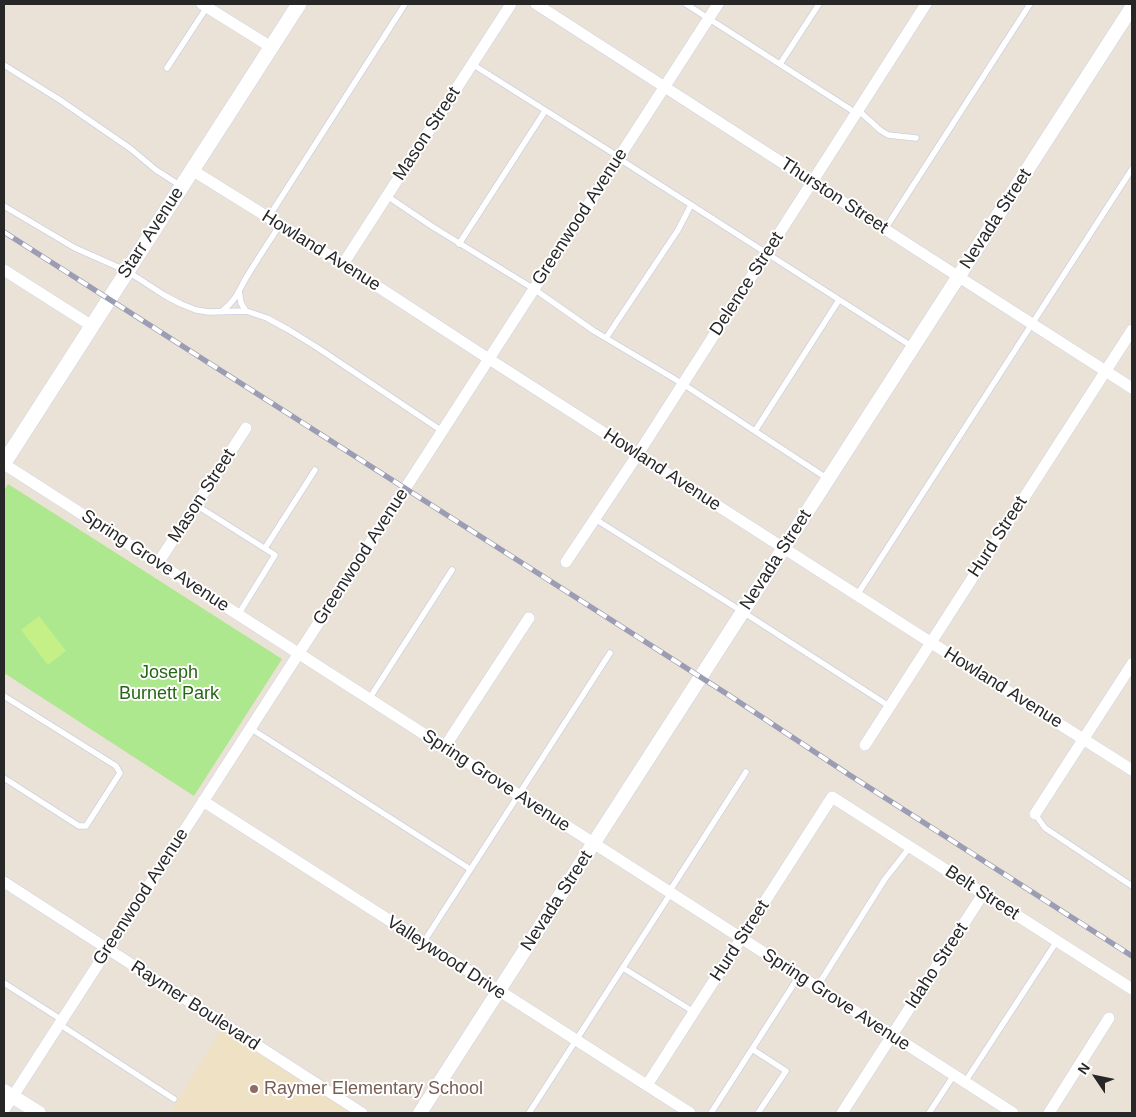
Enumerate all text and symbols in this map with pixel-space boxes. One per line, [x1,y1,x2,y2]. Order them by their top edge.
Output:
street label: Mason Street [389,83,465,185]
street label: Greenwood Avenue [528,145,632,289]
street label: Thurston Street [776,153,892,239]
street label: Nevada Street [956,165,1036,273]
street label: Starr Avenue [113,183,189,283]
street label: Howland Avenue [258,206,384,296]
street label: Delence Street [706,228,788,340]
street label: Howland Avenue [599,424,725,516]
street label: Mason Street [164,445,240,547]
street label: Greenwood Avenue [309,485,413,629]
street label: Hurd Street [964,493,1032,581]
street label: Spring Grove Avenue [77,505,233,617]
street label: Nevada Street [736,506,816,614]
street label: Howland Avenue [940,643,1066,733]
park label: Joseph Burnett Park [119,662,219,704]
street label: Spring Grove Avenue [418,725,574,837]
street label: Greenwood Avenue [89,825,193,969]
street label: Nevada Street [517,847,597,955]
street label: Belt Street [941,861,1023,925]
street label: Hurd Street [706,897,774,985]
street label: Valleywood Drive [382,911,510,1005]
street label: Idaho Street [901,919,973,1013]
street label: Spring Grove Avenue [758,944,914,1056]
street label: Raymer Boulevard [127,956,263,1056]
north arrow [1071,1052,1121,1102]
text: N [1074,1060,1093,1077]
place label: Raymer Elementary School [264,1078,483,1100]
marker: Raymer Elementary School [248,1083,260,1095]

